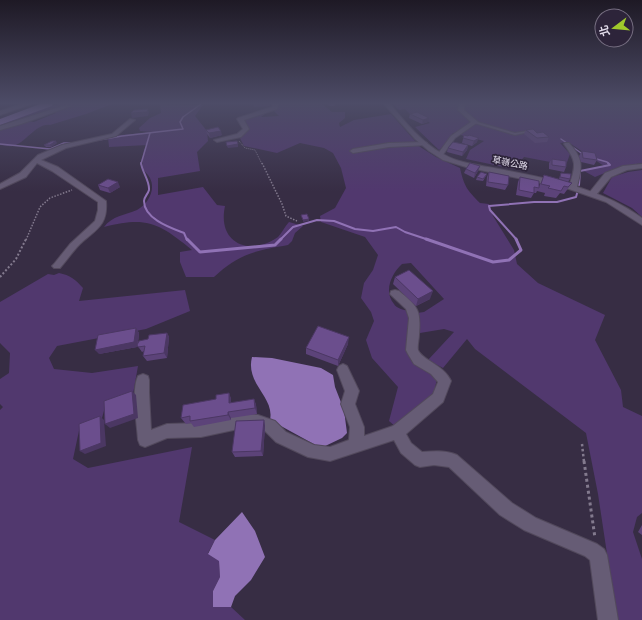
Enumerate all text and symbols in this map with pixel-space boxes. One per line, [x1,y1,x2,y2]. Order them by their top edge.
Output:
north arrow [594,8,634,48]
text: 北 [595,24,613,38]
street label: 草嶺公路 [491,153,529,172]

